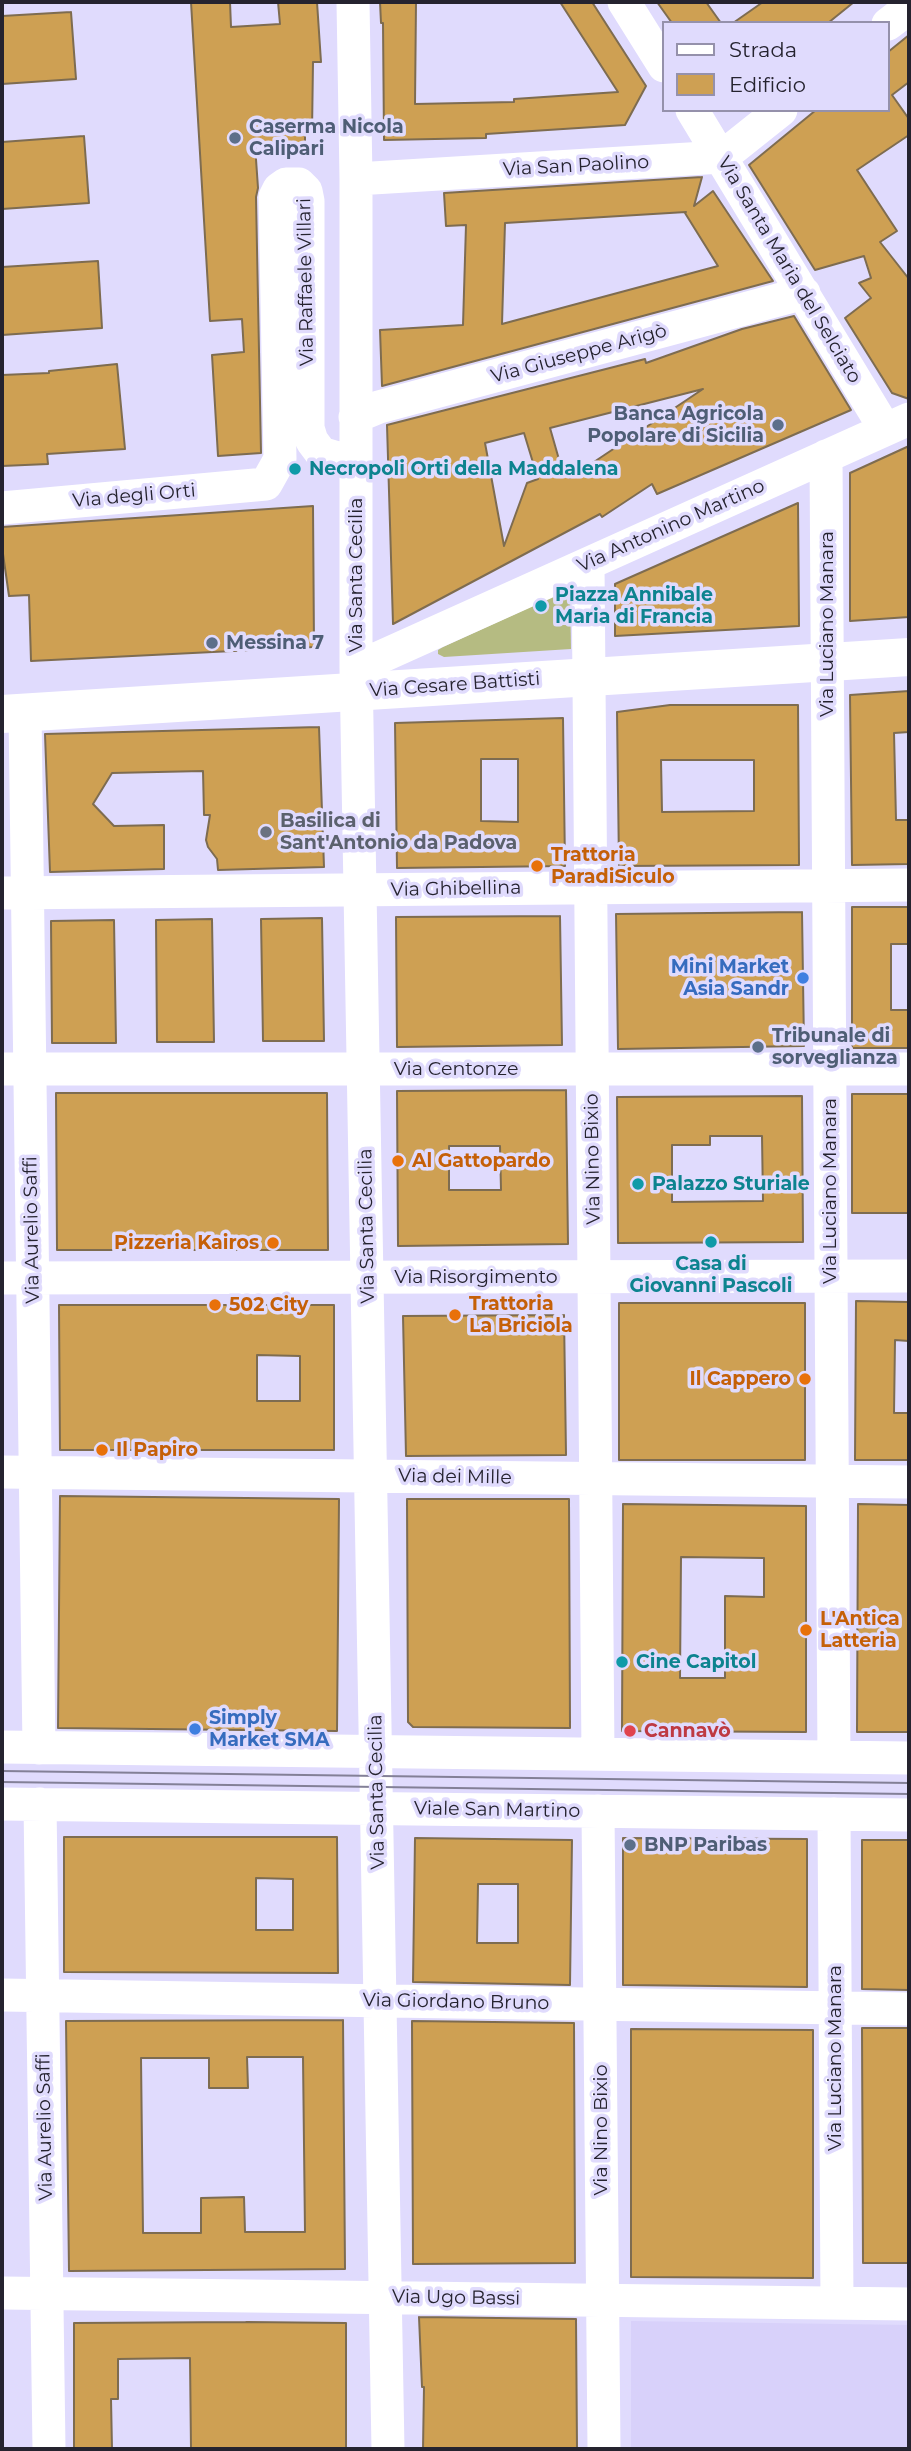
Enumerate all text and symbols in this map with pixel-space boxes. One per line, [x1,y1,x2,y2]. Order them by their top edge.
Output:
legend [662,21,890,112]
text: Strada [729,37,797,62]
text: Edificio [729,72,806,97]
place label: Caserma Nicola Calipari [249,116,404,160]
marker: Caserma Nicola Calipari [227,130,243,146]
street label: Via San Paolino [502,151,650,181]
street label: Via Santa Maria del Selciato [712,152,866,388]
street label: Via Raffaele Villari [293,198,319,366]
street label: Via Giuseppe Arigò [489,320,669,388]
place label: Banca Agricola Popolare di Sicilia [587,403,764,447]
marker: Banca Agricola Popolare di Sicilia [770,417,786,433]
place label: Necropoli Orti della Maddalena [309,458,618,480]
marker: Necropoli Orti della Maddalena [287,461,303,477]
street label: Via Antonino Martino [574,474,768,578]
street label: Via degli Orti [72,479,196,513]
street label: Via Santa Cecilia [345,497,367,653]
street label: Via Luciano Manara [816,531,838,717]
place label: Piazza Annibale Maria di Francia [555,584,713,628]
marker: Piazza Annibale Maria di Francia [533,598,549,614]
place label: Messina 7 [226,632,324,654]
marker: Messina 7 [204,635,220,651]
street label: Via Cesare Battisti [369,668,541,702]
place label: Basilica di Sant'Antonio da Padova [280,810,517,854]
marker: Basilica di Sant'Antonio da Padova [258,824,274,840]
place label: Trattoria ParadiSiculo [551,844,675,888]
marker: Trattoria ParadiSiculo [529,858,545,874]
street label: Via Ghibellina [391,876,521,902]
place label: Mini Market Asia Sandr [671,956,789,1000]
marker: Mini Market Asia Sandr [795,970,811,986]
place label: Tribunale di sorveglianza [772,1025,898,1069]
marker: Tribunale di sorveglianza [750,1039,766,1055]
street label: Via Centonze [394,1058,518,1080]
street label: Via Nino Bixio [580,1093,606,1225]
street label: Via Luciano Manara [819,1098,841,1284]
street label: Via Santa Cecilia [354,1148,380,1304]
place label: Al Gattopardo [412,1150,551,1172]
marker: Al Gattopardo [390,1153,406,1169]
street label: Via Aurelio Saffi [19,1156,45,1304]
place label: Palazzo Sturiale [652,1173,810,1195]
marker: Palazzo Sturiale [630,1176,646,1192]
place label: Pizzeria Kairos [114,1232,259,1254]
marker: Casa di Giovanni Pascoli [703,1234,719,1250]
marker: Pizzeria Kairos [265,1235,281,1251]
place label: Casa di Giovanni Pascoli [630,1253,792,1297]
street label: Via Risorgimento [394,1266,558,1288]
place label: Trattoria La Briciola [469,1293,573,1337]
place label: 502 City [229,1294,308,1316]
marker: 502 City [207,1297,223,1313]
marker: Trattoria La Briciola [447,1307,463,1323]
place label: Il Cappero [690,1368,791,1390]
marker: Il Cappero [797,1371,813,1387]
place label: Il Papiro [116,1439,198,1461]
marker: Il Papiro [94,1442,110,1458]
street label: Via dei Mille [398,1465,512,1489]
place label: L'Antica Latteria [820,1608,900,1652]
marker: L'Antica Latteria [798,1622,814,1638]
place label: Cine Capitol [636,1651,756,1673]
marker: Cine Capitol [614,1654,630,1670]
place label: Simply Market SMA [209,1707,329,1751]
street label: Via Santa Cecilia [364,1714,390,1870]
place label: Cannavò [644,1720,731,1742]
marker: Simply Market SMA [187,1721,203,1737]
marker: Cannavò [622,1723,638,1739]
street label: Viale San Martino [414,1797,580,1823]
place label: BNP Paribas [644,1834,767,1856]
marker: BNP Paribas [622,1837,638,1853]
street label: Via Luciano Manara [824,1965,846,2151]
street label: Via Giordano Bruno [363,1989,549,2015]
street label: Via Aurelio Saffi [32,2053,58,2201]
street label: Via Nino Bixio [590,2064,612,2196]
street label: Via Ugo Bassi [392,2285,520,2311]

